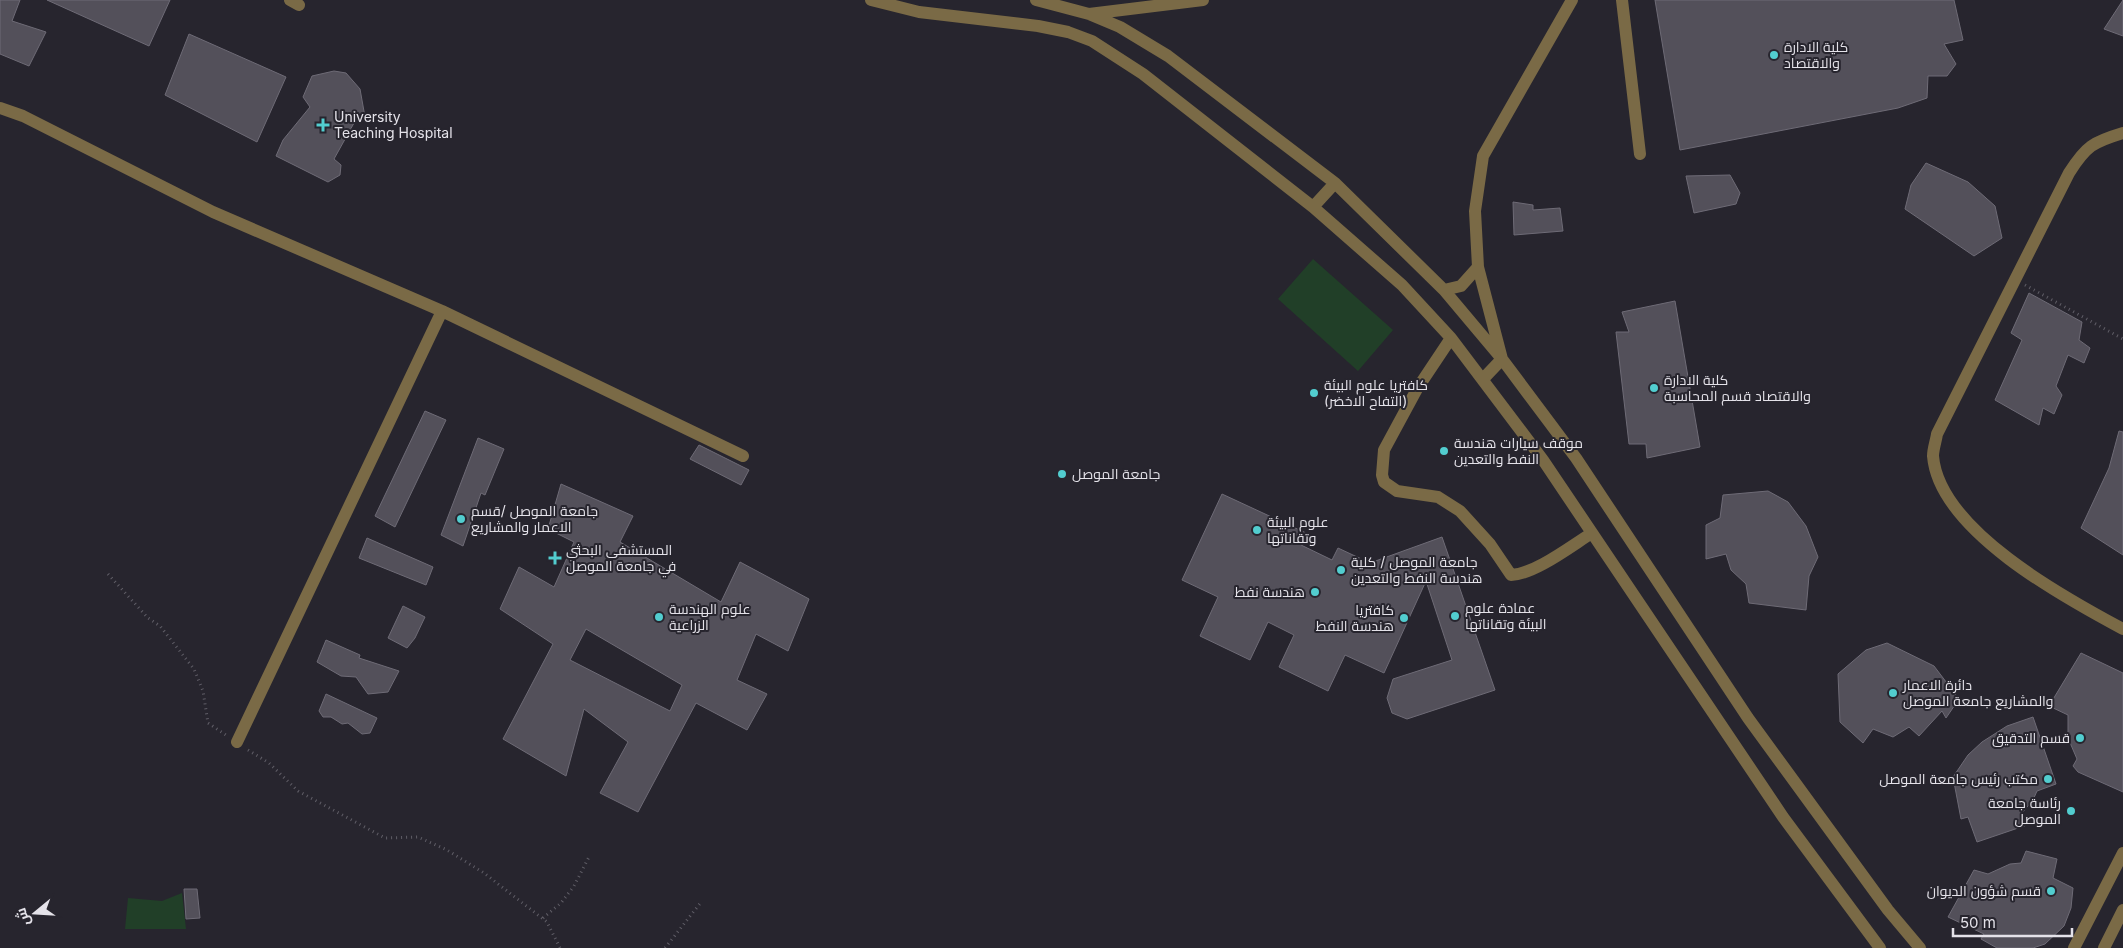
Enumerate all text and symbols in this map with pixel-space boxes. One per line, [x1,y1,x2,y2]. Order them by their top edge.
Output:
place label: كلية الادارة والاقتصاد [1784,38,1848,71]
marker: كلية الادارة والاقتصاد [1768,49,1780,61]
place label: University Teaching Hospital [334,108,453,141]
marker: University Teaching Hospital [316,118,330,132]
place label: كلية الادارة والاقتصاد قسم المحاسبة [1664,371,1811,406]
place label: كافتريا علوم البيئة (التفاح الاخضر) [1324,376,1428,410]
marker: كلية الادارة والاقتصاد قسم المحاسبة [1648,382,1660,394]
marker: كافتريا علوم البيئة (التفاح الاخضر) [1308,387,1320,399]
place label: موقف سيارات هندسة النفط والتعدين [1454,434,1583,467]
marker: موقف سيارات هندسة النفط والتعدين [1438,445,1450,457]
place label: جامعة الموصل [1072,465,1160,482]
marker: جامعة الموصل [1056,468,1068,480]
place label: جامعة الموصل /قسم الاعمار والمشاريع [471,502,598,536]
marker: جامعة الموصل /قسم الاعمار والمشاريع [455,513,467,525]
place label: علوم البيئة وتقاناتها [1267,513,1328,546]
marker: علوم البيئة وتقاناتها [1251,524,1263,536]
place label: المستشفى البحثي في جامعة الموصل [566,541,676,578]
marker: المستشفى البحثي في جامعة الموصل [548,551,562,565]
place label: جامعة الموصل / كلية هندسة النفط والتعدين [1351,553,1482,586]
marker: جامعة الموصل / كلية هندسة النفط والتعدين [1335,564,1347,576]
place label: هندسة نفط [1235,583,1305,600]
marker: هندسة نفط [1309,586,1321,598]
place label: عمادة علوم البيئة وتقاناتها [1465,599,1546,632]
place label: علوم الهندسة الزراعية [669,600,751,633]
place label: كافتريا هندسة النفط [1316,601,1394,634]
marker: عمادة علوم البيئة وتقاناتها [1449,610,1461,622]
marker: علوم الهندسة الزراعية [653,611,665,623]
marker: كافتريا هندسة النفط [1398,612,1410,624]
place label: دائرة الاعمار والمشاريع جامعة الموصل [1902,676,2053,710]
marker: دائرة الاعمار والمشاريع جامعة الموصل [1887,687,1899,699]
place label: قسم التدقيق [1992,729,2070,748]
marker: قسم التدقيق [2074,732,2086,744]
place label: مكتب رئيس جامعة الموصل [1879,770,2038,787]
marker: مكتب رئيس جامعة الموصل [2042,773,2054,785]
place label: رئاسة جامعة الموصل [1988,794,2061,827]
marker: رئاسة جامعة الموصل [2065,805,2077,817]
place label: قسم شؤون الديوان [1927,882,2041,901]
marker: قسم شؤون الديوان [2045,885,2057,897]
north arrow [10,888,60,938]
text: ش [11,906,34,928]
scale bar [1953,906,2072,938]
text: 50 m [1960,913,1996,932]

